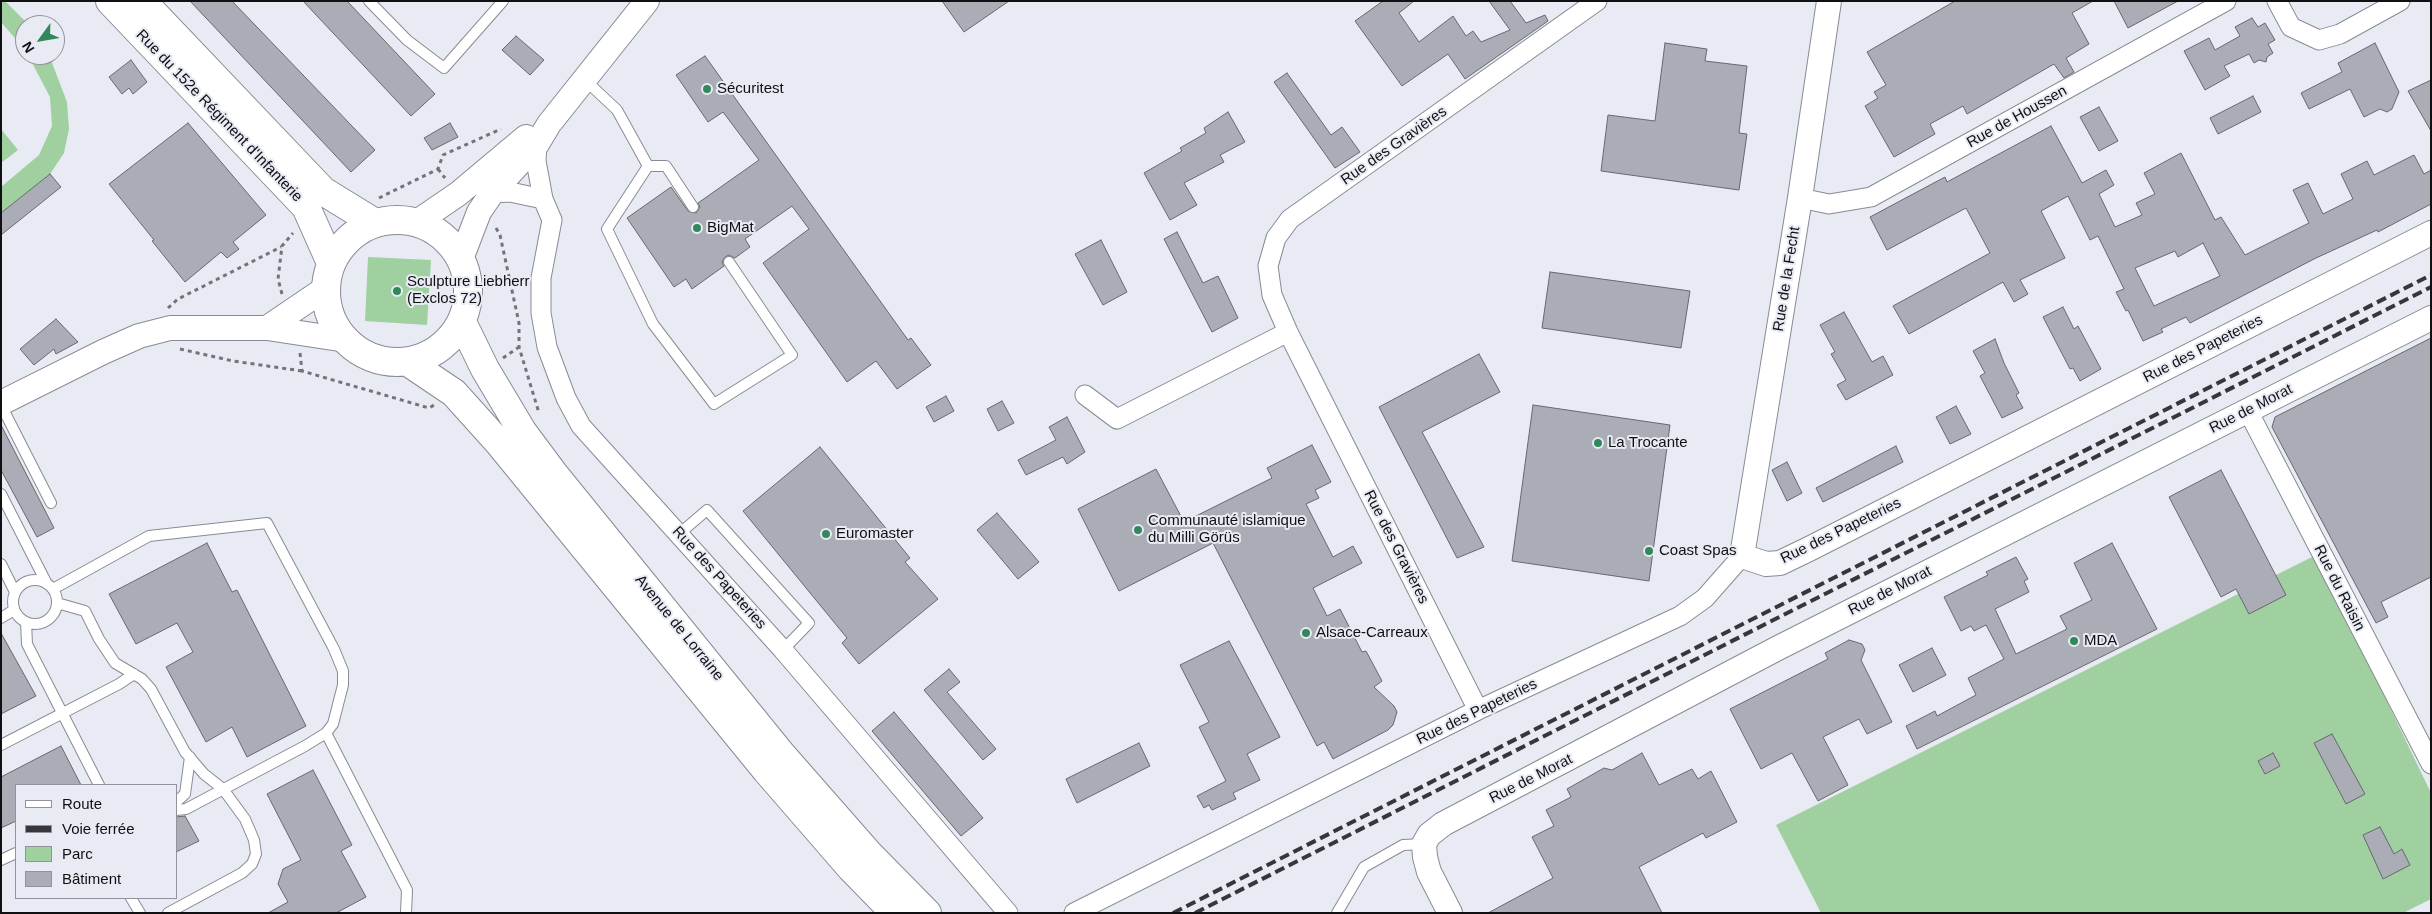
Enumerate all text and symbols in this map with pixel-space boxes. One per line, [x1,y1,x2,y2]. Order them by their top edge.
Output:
north arrow [15,15,65,65]
street label: Rue du 152e Régiment d'Infanterie [132,26,306,206]
text: N [19,39,38,56]
place label: Sécuritest [717,80,784,98]
street label: Rue de Houssen [1964,82,2070,152]
marker: Sécuritest [701,83,713,95]
street label: Rue des Gravières [1338,103,1450,189]
place label: BigMat [707,219,754,237]
marker: BigMat [691,222,703,234]
street label: Rue de la Fecht [1770,225,1804,333]
place label: Sculpture Liebherr (Exclos 72) [407,273,530,308]
marker: Sculpture Liebherr (Exclos 72) [391,285,403,297]
street label: Rue des Papeteries [2140,311,2266,387]
street label: Rue de Morat [2206,380,2296,438]
place label: La Trocante [1608,434,1687,452]
marker: La Trocante [1592,437,1604,449]
street label: Rue des Gravières [1360,487,1432,607]
street label: Rue des Papeteries [1778,494,1904,568]
place label: Communauté islamique du Milli Görüs [1148,512,1306,547]
street label: Rue des Papeteries [668,523,770,633]
marker: Communauté islamique du Milli Görüs [1132,524,1144,536]
place label: Euromaster [836,525,914,543]
marker: Euromaster [820,528,832,540]
place label: Coast Spas [1659,542,1737,560]
street label: Rue du Raisin [2310,542,2368,634]
marker: Coast Spas [1643,545,1655,557]
street label: Rue de Morat [1845,562,1935,620]
street label: Avenue de Lorraine [631,572,727,684]
place label: Alsace-Carreaux [1316,624,1428,642]
marker: Alsace-Carreaux [1300,627,1312,639]
place label: MDA [2084,632,2117,650]
marker: MDA [2068,635,2080,647]
street label: Rue des Papeteries [1414,675,1540,749]
street label: Rue de Morat [1486,750,1576,808]
legend [15,784,178,899]
text: Route [62,795,102,812]
text: Voie ferrée [62,820,135,837]
text: Parc [62,845,93,862]
text: Bâtiment [62,870,121,887]

